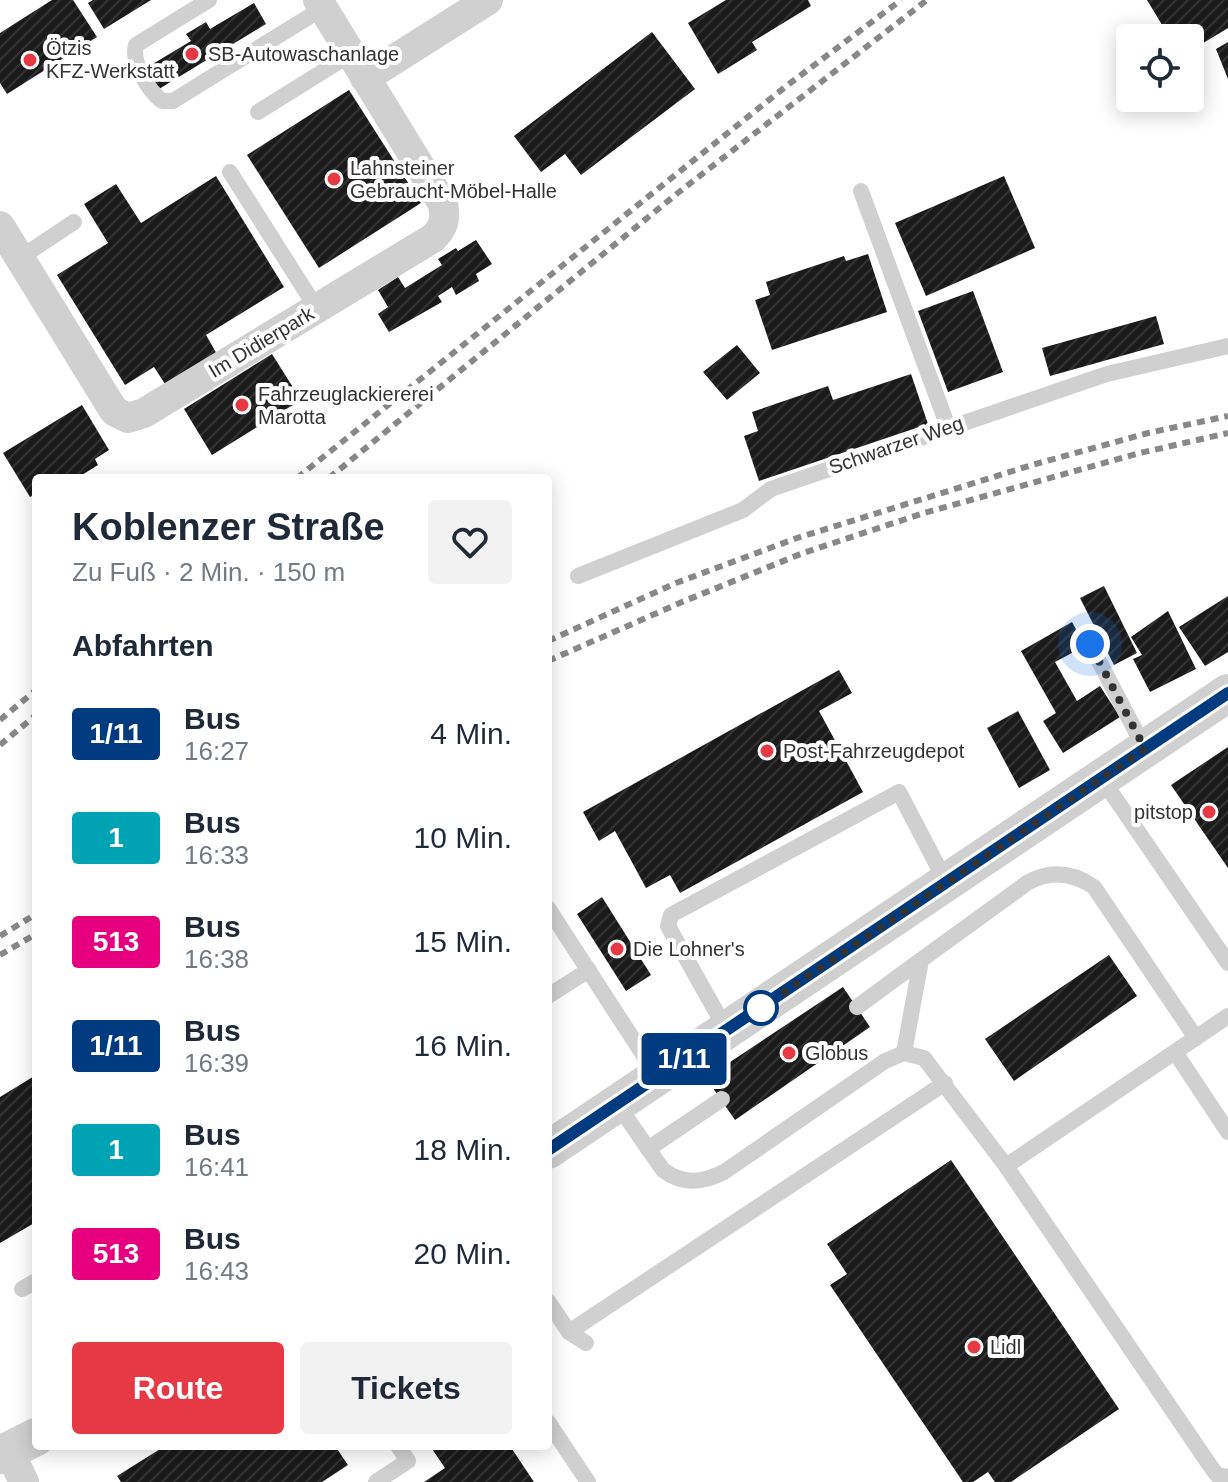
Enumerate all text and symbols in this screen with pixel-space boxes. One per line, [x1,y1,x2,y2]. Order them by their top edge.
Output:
map controls [1116,24,1204,112]
button: locate [1116,24,1204,112]
place label: Ötzis KFZ-Werkstatt [46,37,175,82]
place label: SB-Autowaschanlage [208,43,399,65]
marker: SB-Autowaschanlage [183,45,201,63]
marker: Ötzis KFZ-Werkstatt [21,51,39,69]
place label: Lahnsteiner Gebraucht-Möbel-Halle [350,157,557,202]
marker: Lahnsteiner Gebraucht-Möbel-Halle [325,170,343,188]
street label: Im Didierpark [204,301,318,382]
place label: Fahrzeuglackiererei Marotta [258,383,434,428]
marker: Fahrzeuglackiererei Marotta [233,396,251,414]
street label: Schwarzer Weg [826,412,966,478]
button: heart [428,500,512,584]
text: Koblenzer Straße [72,506,385,548]
text: Zu Fuß · 2 Min. · 150 m [72,557,345,587]
your location [1070,624,1110,664]
text: Abfahrten [72,629,214,662]
text: Bus [184,702,241,735]
text: 4 Min. [430,717,512,750]
text: 1/11 [90,718,142,749]
text: 16:27 [184,736,249,766]
place label: Post-Fahrzeugdepot [783,740,965,762]
marker: Post-Fahrzeugdepot [758,742,776,760]
place label: pitstop [1134,801,1193,823]
marker: pitstop [1200,803,1218,821]
text: Bus [184,806,241,839]
text: 10 Min. [414,821,512,854]
text: 1 [108,822,124,853]
text: 16:33 [184,840,249,870]
text: Bus [184,910,241,943]
text: 15 Min. [414,925,512,958]
text: 513 [93,926,139,957]
place label: Die Lohner's [633,938,745,960]
marker: Die Lohner's [608,940,626,958]
text: 16:38 [184,944,249,974]
unlabelled marker [744,991,778,1025]
text: Bus [184,1014,241,1047]
text: 16 Min. [414,1029,512,1062]
text: 1/11 [90,1030,142,1061]
line badge: 1/11 [628,1033,740,1085]
place label: Globus [805,1042,868,1064]
text: 1/11 [658,1043,710,1074]
marker: Globus [780,1044,798,1062]
text: 16:39 [184,1048,249,1078]
text: Bus [184,1118,241,1151]
text: 18 Min. [414,1133,512,1166]
text: 1 [108,1134,124,1165]
text: 16:41 [184,1152,249,1182]
text: Bus [184,1222,241,1255]
text: 20 Min. [414,1237,512,1270]
text: 513 [93,1238,139,1269]
text: 16:43 [184,1256,249,1286]
place label: Lidl [990,1336,1021,1358]
marker: Lidl [965,1338,983,1356]
button: Route [72,1342,284,1434]
button: Tickets [300,1342,512,1434]

